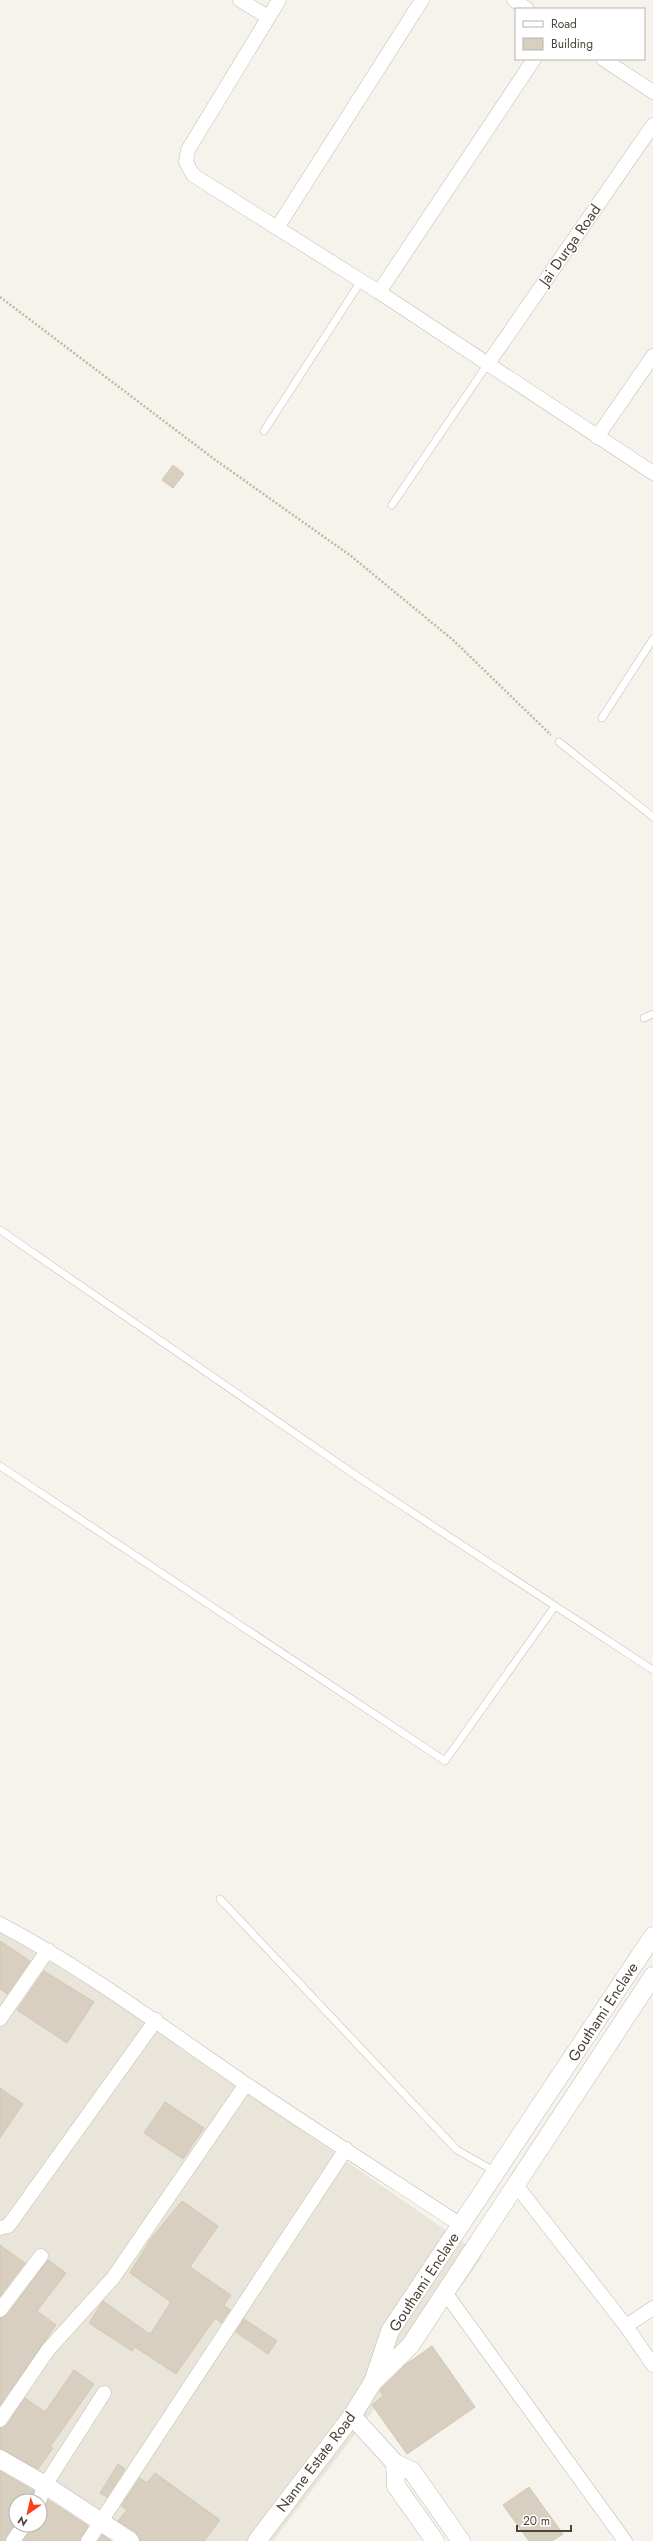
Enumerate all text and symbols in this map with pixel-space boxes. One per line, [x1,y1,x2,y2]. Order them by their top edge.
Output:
legend [515,8,645,60]
text: Road [551,15,577,33]
text: Building [551,35,593,53]
street label: Jai Durga Road [533,200,606,292]
street label: Gouthami Enclave [563,1958,644,2066]
street label: Gouthami Enclave [384,2228,465,2336]
street label: Nanne Estate Road [271,2407,361,2517]
north arrow [8,2493,48,2533]
scale bar [517,2507,571,2533]
text: N [14,2512,31,2530]
text: 20 m [523,2512,550,2530]

